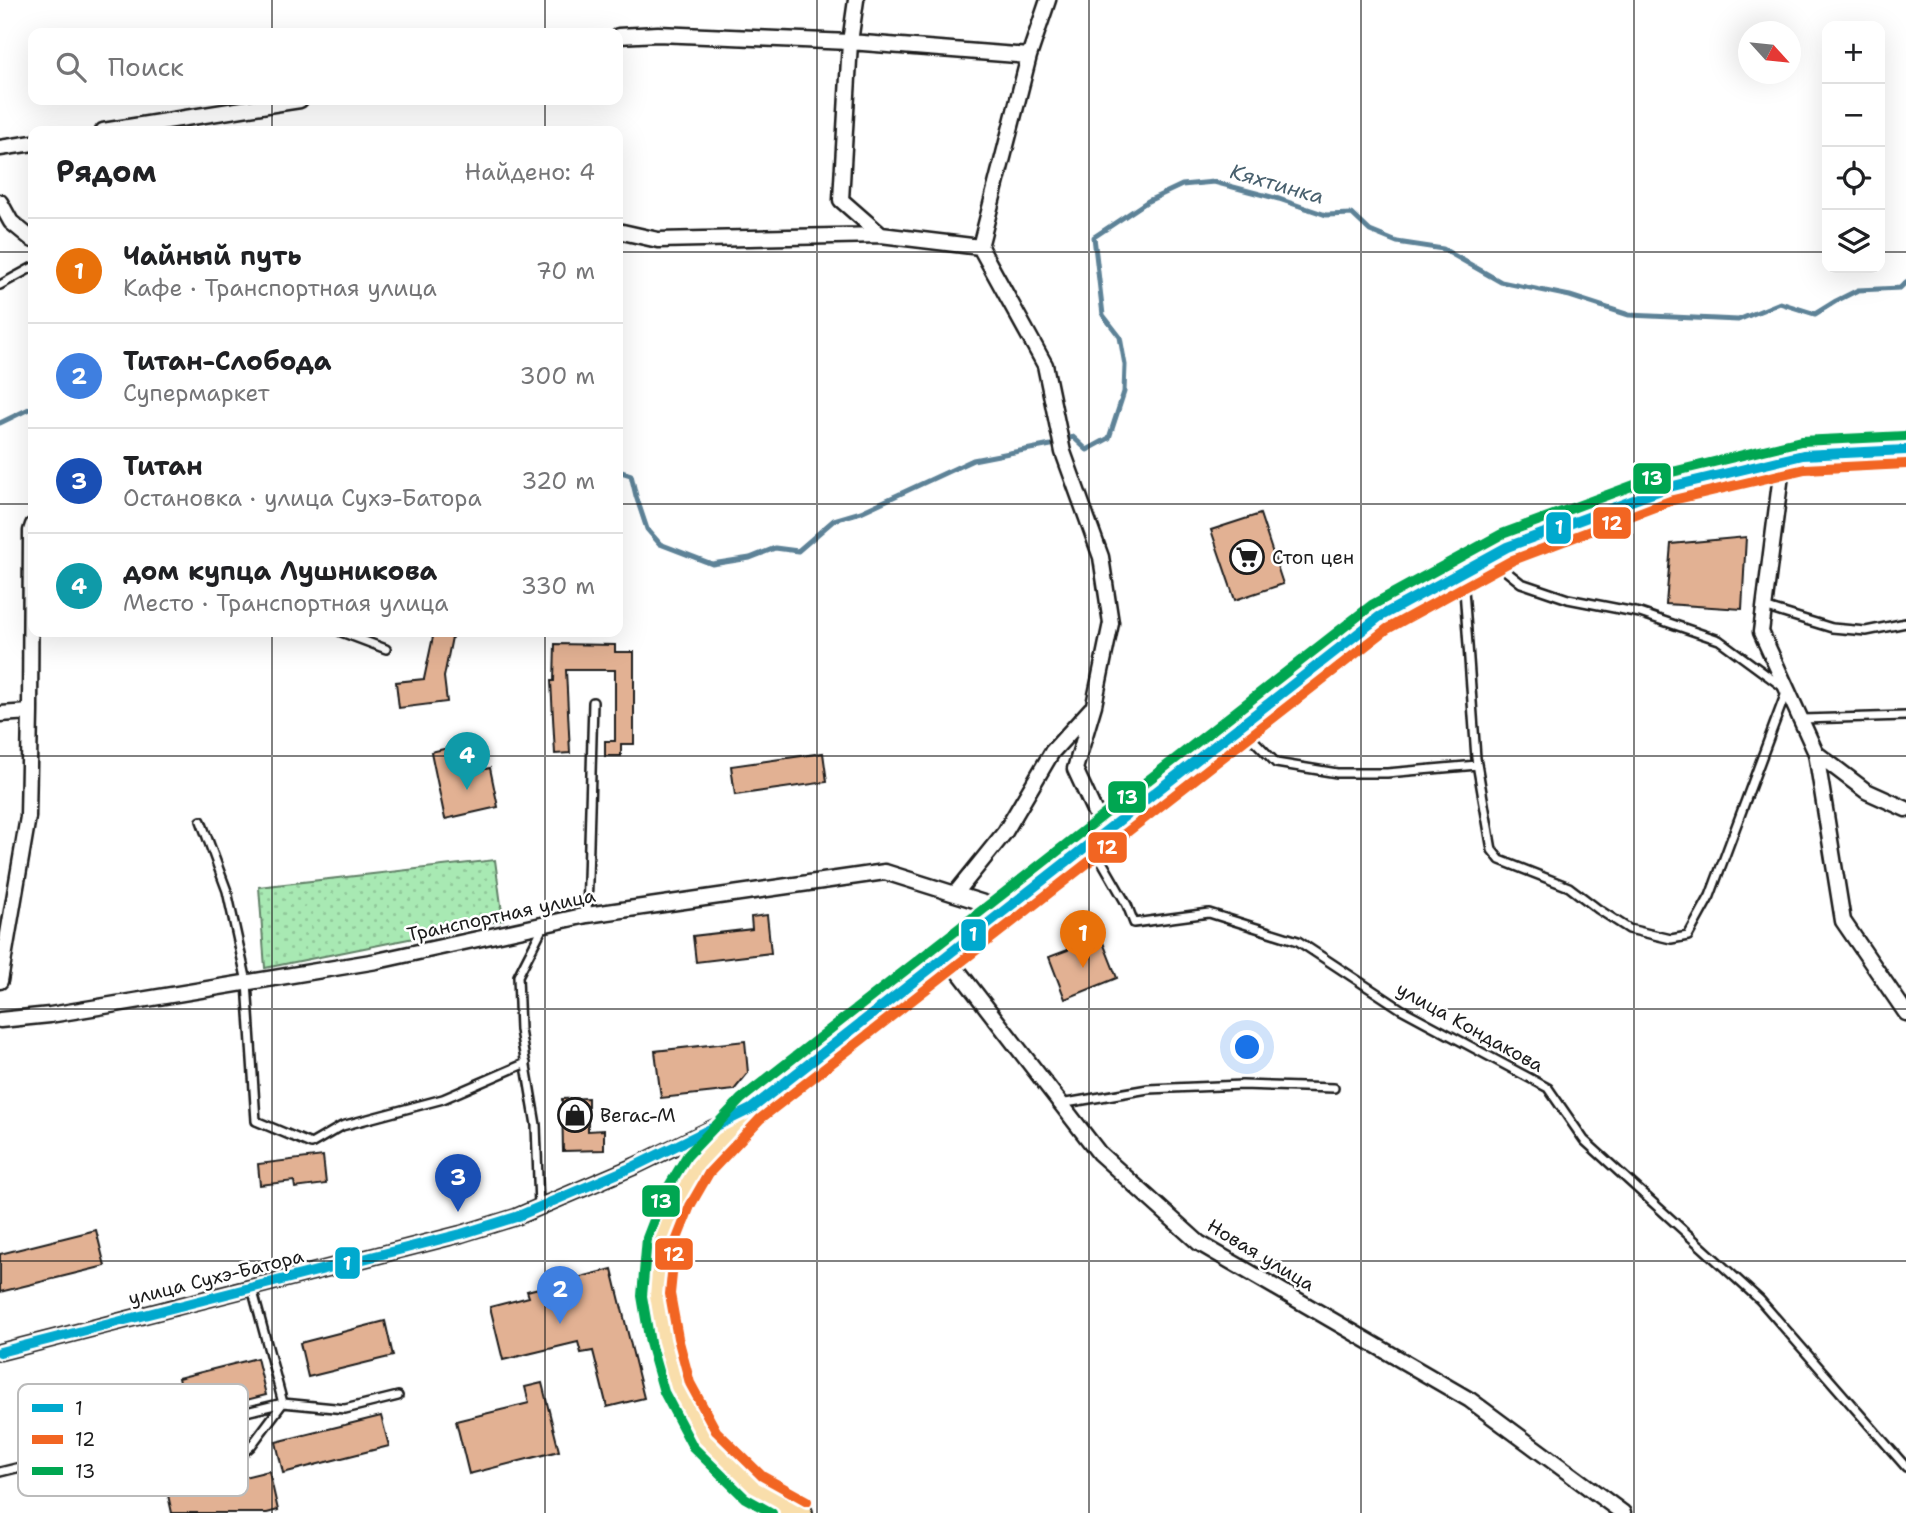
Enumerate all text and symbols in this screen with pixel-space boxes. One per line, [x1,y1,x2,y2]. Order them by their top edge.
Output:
north arrow [1738,21,1801,84]
map controls [1822,21,1885,273]
button: + [1822,21,1885,84]
search box [28,28,623,105]
icon: search [52,48,90,86]
text: Поиск [108,49,184,84]
button: − [1822,84,1885,147]
button: locate [1822,147,1885,210]
text: Рядом [56,151,156,192]
text: Найдено: 4 [465,157,595,187]
water label: Кяхтинка [1227,157,1327,211]
button: layers [1822,210,1885,273]
text: Чайный путь [123,238,302,273]
text: 1 [74,256,84,286]
text: 70 m [536,256,595,286]
text: Кафе · Транспортная улица [123,273,437,303]
text: Титан-Слобода [123,343,332,378]
text: 2 [71,361,87,391]
text: 300 m [520,361,595,391]
text: Супермаркет [123,378,270,408]
text: Титан [123,448,203,483]
line badge: 13 [1632,462,1672,495]
text: 3 [71,466,87,496]
text: 320 m [521,466,595,496]
text: 13 [1641,466,1663,491]
text: Остановка · улица Сухэ-Батора [123,483,482,513]
line badge: 12 [1592,506,1632,540]
line badge: 1 [1545,511,1572,545]
text: 12 [1601,511,1623,536]
text: 1 [1555,515,1563,540]
supermarket icon: Стоп цен [1228,538,1266,576]
place label: Стоп цен [1272,545,1354,570]
text: дом купца Лушникова [123,553,437,588]
text: 4 [71,571,87,601]
text: 330 m [521,571,595,601]
text: Место · Транспортная улица [123,588,449,618]
pin: 4 [444,732,490,790]
line badge: 13 [1107,780,1147,814]
text: 13 [1116,785,1138,810]
line badge: 12 [1087,831,1128,864]
text: 12 [1096,835,1118,860]
street label: Транспортная улица [405,883,598,947]
pin: 1 [1060,910,1106,968]
line badge: 1 [960,918,987,952]
text: 1 [969,922,977,947]
street label: улица Кондакова [1392,976,1548,1078]
your location [1230,1030,1264,1064]
shop icon: Вегас-М [556,1096,594,1134]
place label: Вегас-М [600,1103,676,1128]
pin: 3 [435,1154,481,1212]
line badge: 13 [641,1184,681,1218]
text: 13 [650,1189,672,1214]
street label: Новая улица [1203,1213,1320,1297]
line badge: 12 [654,1237,694,1271]
text: 12 [663,1242,685,1267]
street label: улица Сухэ-Батора [126,1243,306,1311]
line badge: 1 [334,1246,361,1280]
text: 1 [343,1251,351,1276]
pin: 2 [537,1266,583,1324]
legend [18,1384,248,1496]
text: 1 [75,1396,83,1421]
text: 12 [75,1427,95,1452]
text: 13 [75,1459,95,1484]

